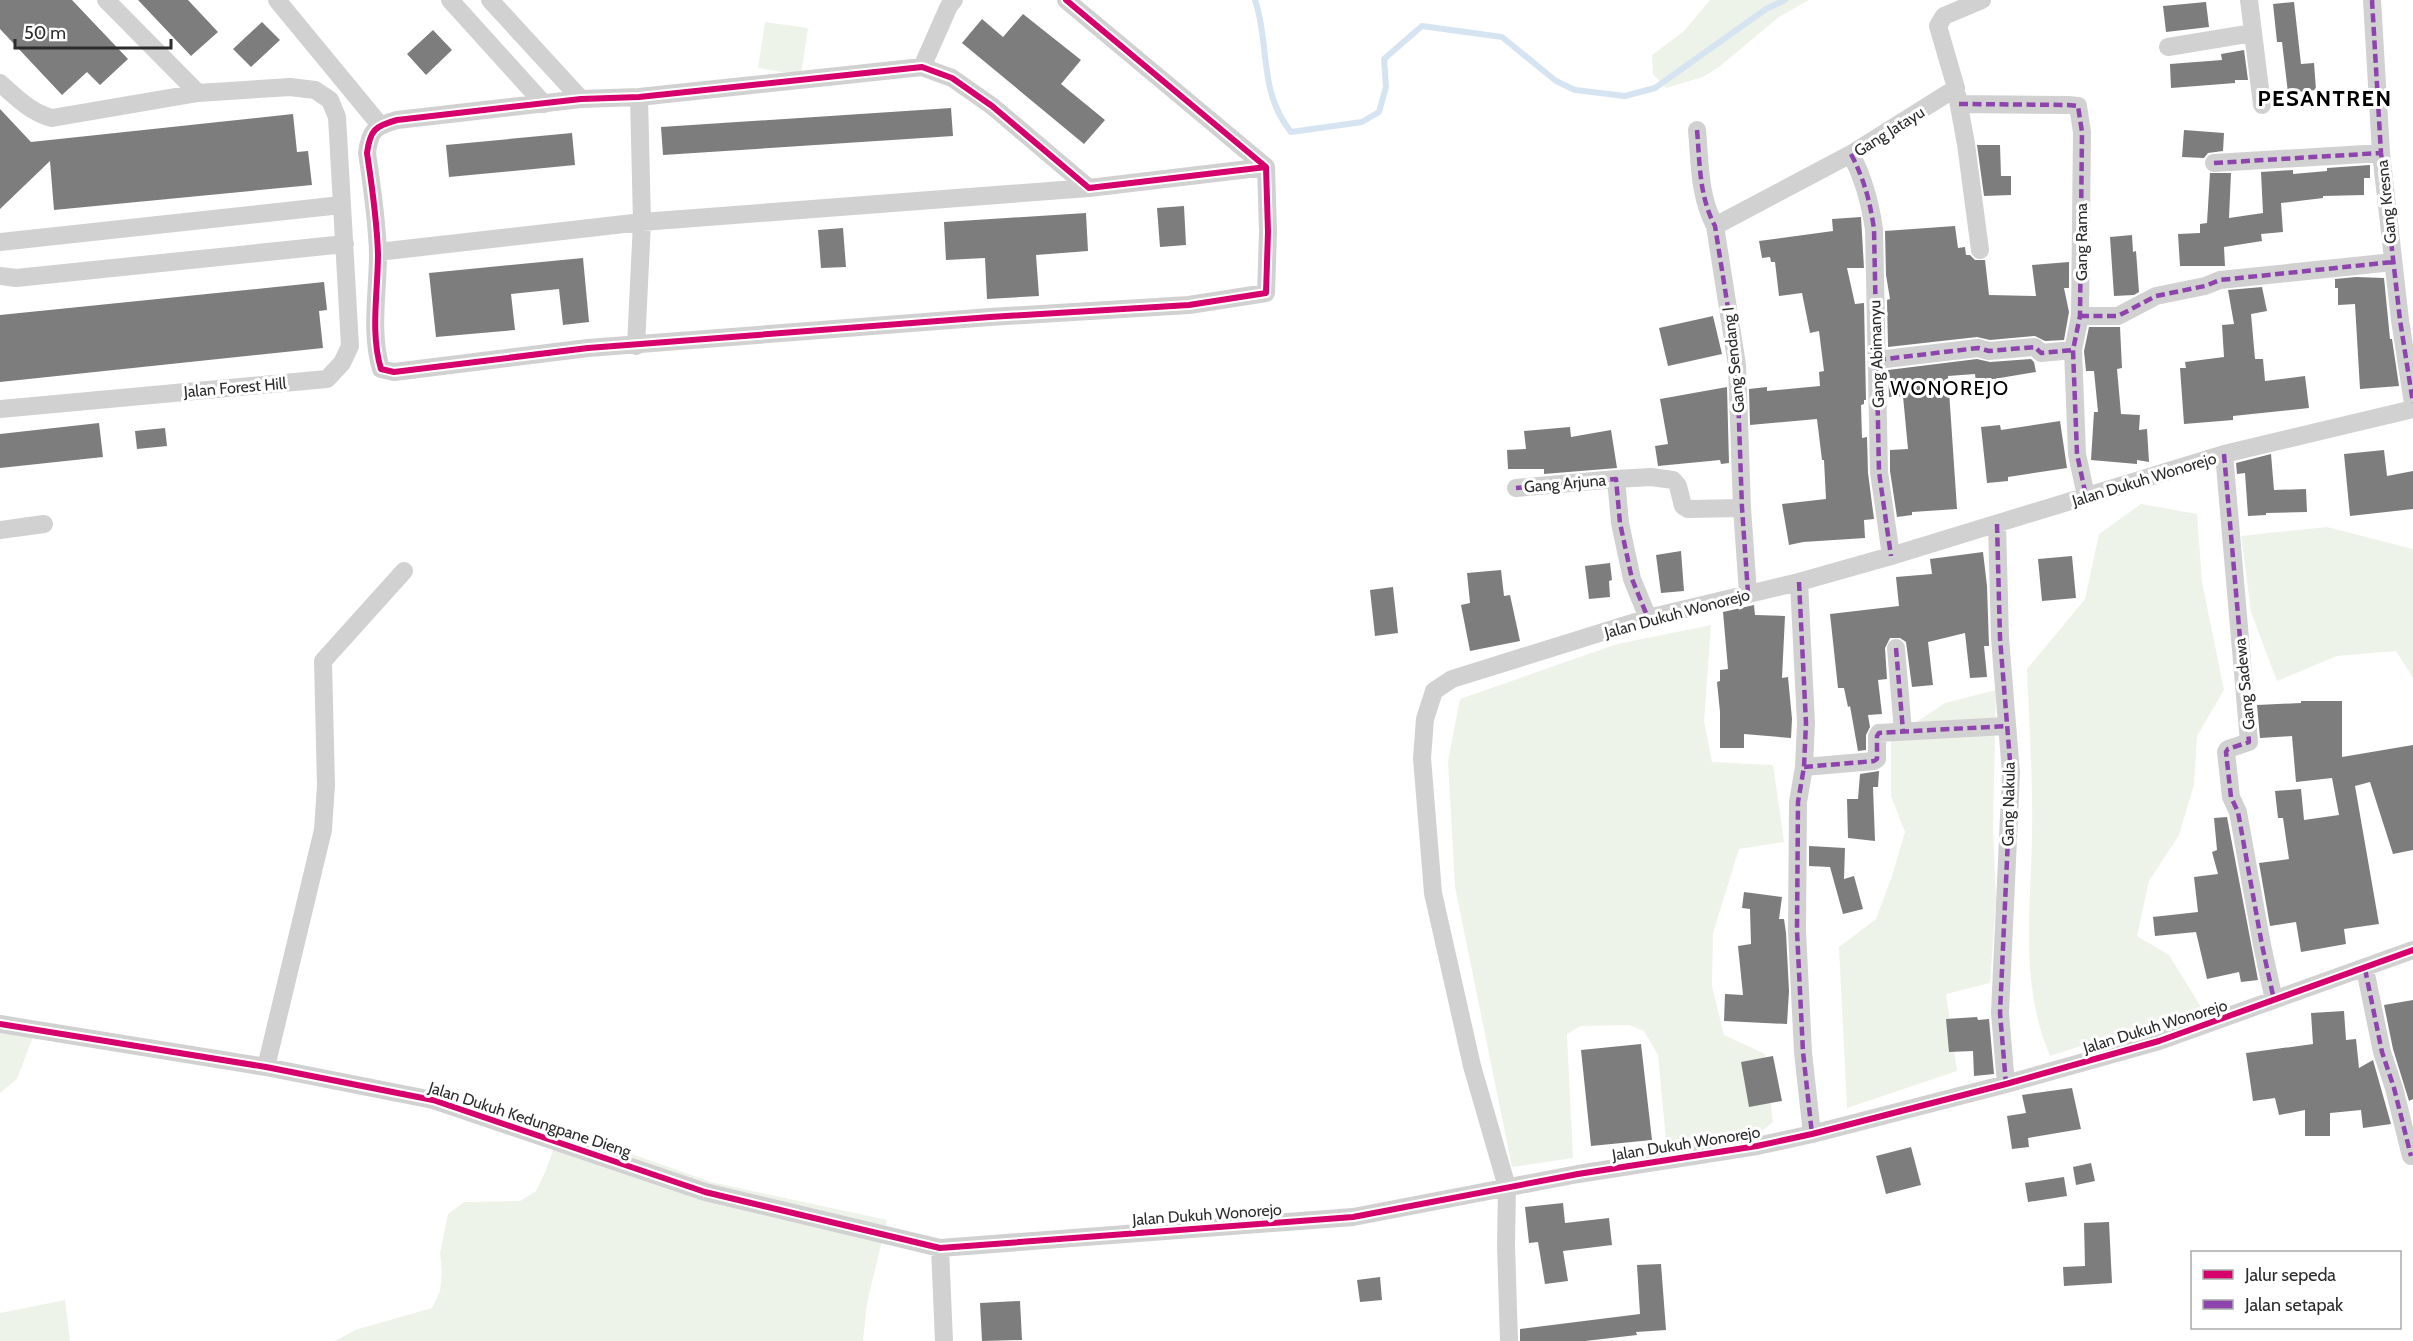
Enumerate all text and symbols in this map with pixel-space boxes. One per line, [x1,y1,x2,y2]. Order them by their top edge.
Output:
scale bar [15,12,171,50]
text: 50 m [24,22,66,44]
district label: PESANTREN [2257,85,2393,112]
street label: Gang Jatayu [1850,102,1928,161]
street label: Gang Kresna [2373,159,2400,245]
street label: Gang Rama [2072,203,2091,281]
street label: Gang Abimanyu [1865,300,1888,408]
street label: Gang Sendang I [1718,306,1749,414]
street label: Jalan Forest Hill [182,374,287,402]
district label: WONOREJO [1890,376,2010,400]
street label: Jalan Dukuh Wonorejo [2069,448,2219,511]
street label: Gang Arjuna [1523,470,1607,497]
street label: Jalan Dukuh Wonorejo [1601,585,1752,642]
street label: Gang Sadewa [2230,637,2259,731]
street label: Gang Nakula [1998,761,2019,847]
street label: Jalan Dukuh Wonorejo [2080,995,2230,1058]
street label: Jalan Dukuh Kedungpane Dieng [425,1077,634,1162]
street label: Jalan Dukuh Wonorejo [1610,1122,1762,1165]
street label: Jalan Dukuh Wonorejo [1131,1200,1283,1229]
legend [2191,1251,2401,1329]
text: Jalur sepeda [2244,1264,2336,1286]
text: Jalan setapak [2244,1294,2344,1316]

